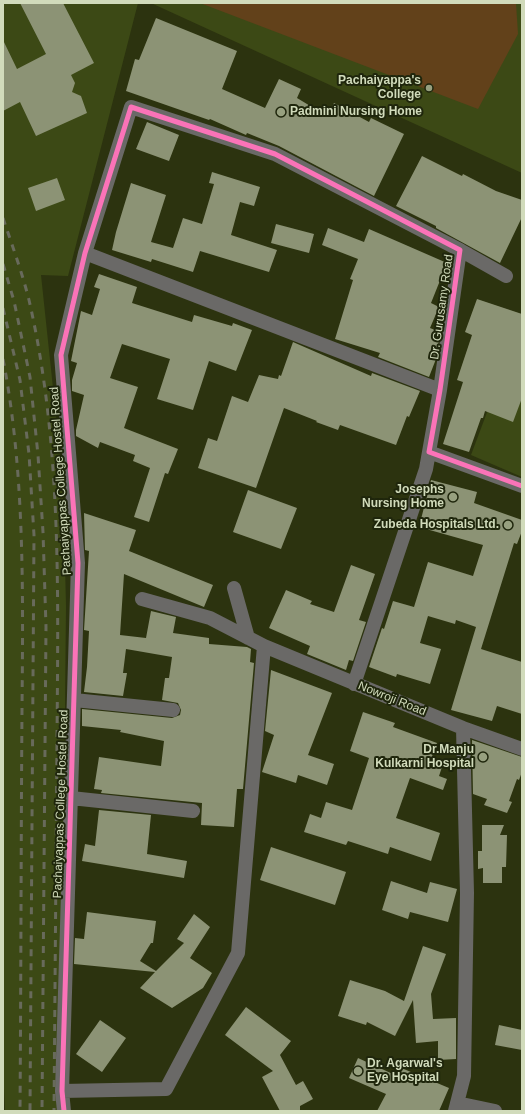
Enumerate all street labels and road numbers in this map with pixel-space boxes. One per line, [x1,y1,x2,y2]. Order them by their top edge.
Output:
street label: Dr. Gurusamy Road [427,253,457,361]
street label: Pachaiyappas College Hostel Road [47,386,75,576]
street label: Nowroji Road [356,679,428,719]
street label: Pachaiyappas College Hostel Road [51,709,71,899]

